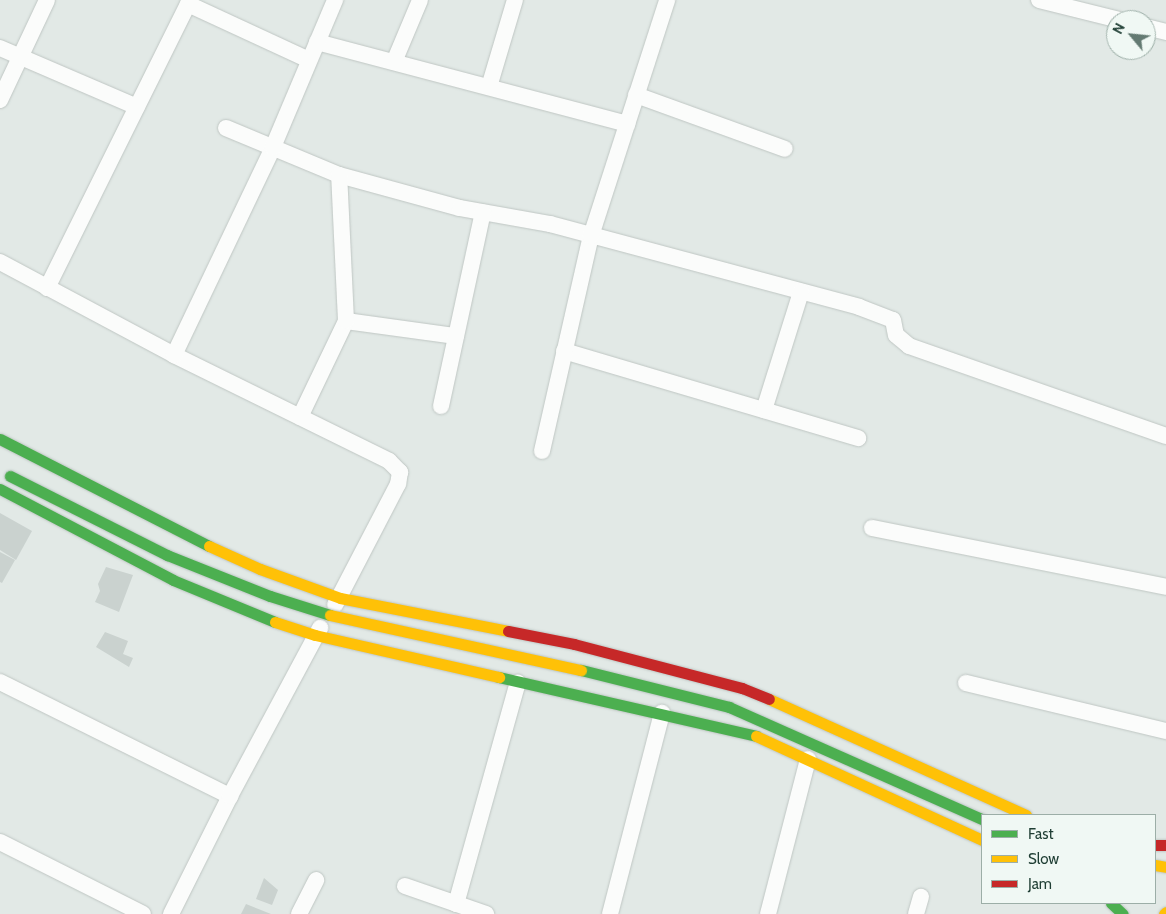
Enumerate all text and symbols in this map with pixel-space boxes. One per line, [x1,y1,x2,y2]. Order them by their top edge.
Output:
north arrow [1106,10,1156,60]
text: N [1108,20,1129,37]
legend [981,814,1156,904]
text: Fast [1028,825,1053,843]
text: Slow [1028,850,1059,868]
text: Jam [1028,875,1052,893]

